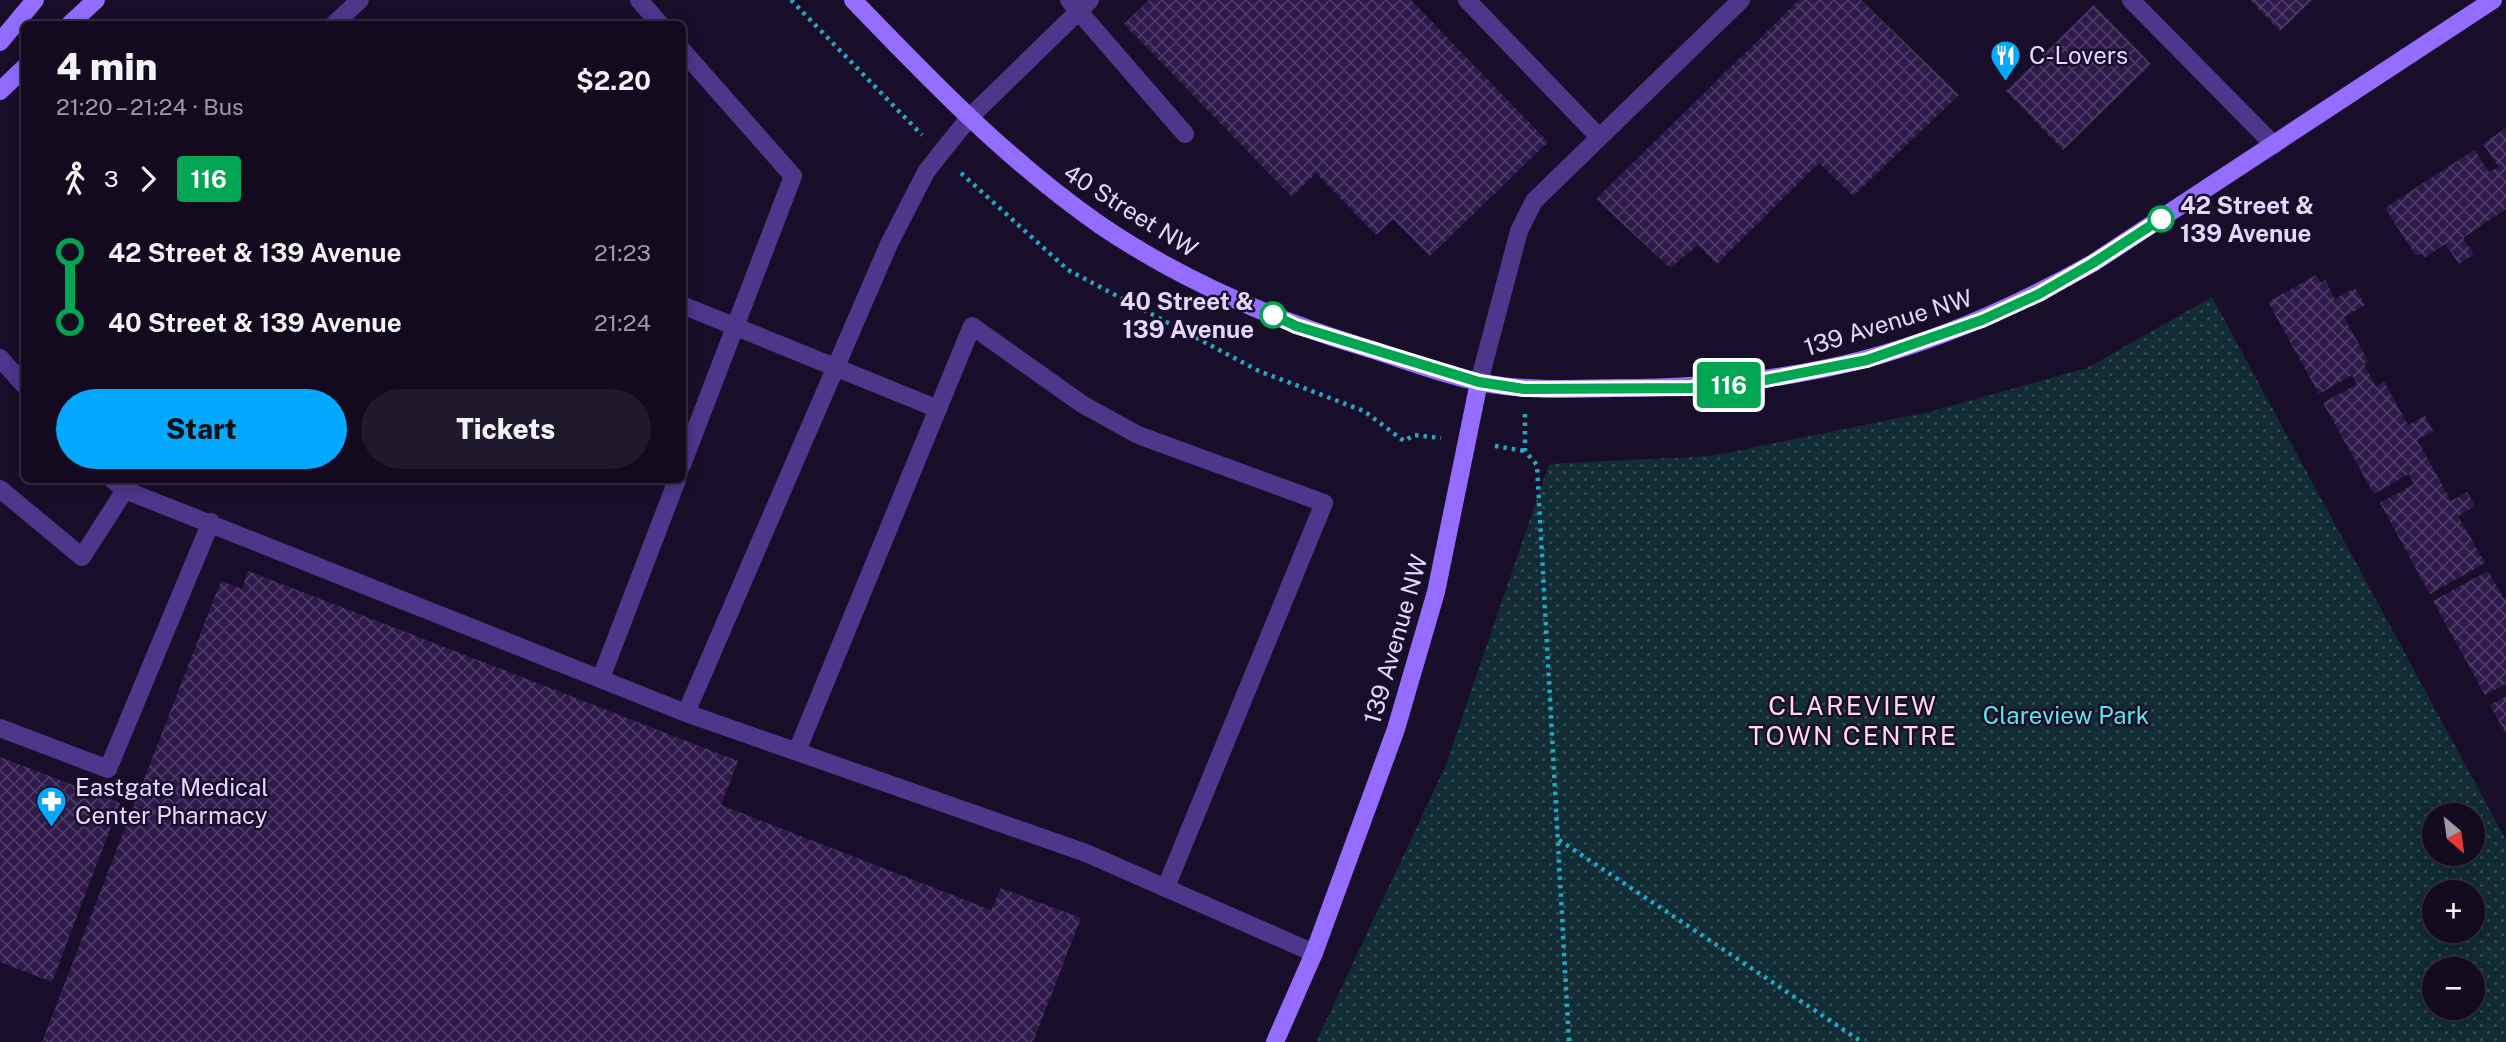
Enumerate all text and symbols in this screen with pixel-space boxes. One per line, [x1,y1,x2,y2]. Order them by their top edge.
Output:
restaurant icon: C-Lovers [1989,38,2023,82]
place label: C-Lovers [2029,41,2128,69]
text: 4 min [56,44,158,89]
text: $2.20 [576,65,651,96]
text: 21:20 – 21:24 · Bus [56,93,244,120]
street label: 40 Street NW [1059,158,1203,262]
icon: walk [56,160,94,198]
icon: forward [129,160,167,198]
text: 3 [104,165,119,192]
text: 116 [191,165,227,193]
place label: 42 Street & 139 Avenue [2180,191,2314,247]
marker: 42 Street & 139 Avenue [2148,206,2174,232]
text: 42 Street & 139 Avenue [108,237,401,268]
text: 21:23 [594,239,651,266]
street label: 139 Avenue NW [1800,283,1976,361]
place label: 40 Street & 139 Avenue [1120,287,1254,343]
marker: 40 Street & 139 Avenue [1260,302,1286,328]
text: 40 Street & 139 Avenue [108,307,402,338]
text: 21:24 [594,309,651,336]
line badge: 116 [1689,362,1769,408]
text: 116 [1711,371,1747,399]
button: Start [56,389,347,469]
button: Tickets [361,389,651,469]
street label: 139 Avenue NW [1357,551,1433,727]
district label: CLAREVIEW TOWN CENTRE [1748,690,1958,751]
park label: Clareview Park [1983,701,2149,729]
place label: Eastgate Medical Center Pharmacy [75,773,269,829]
pharmacy icon: Eastgate Medical Center Pharmacy [35,784,69,828]
north arrow [2422,803,2485,866]
map controls [2422,803,2485,1020]
button: + [2422,880,2485,943]
button: − [2422,957,2485,1020]

